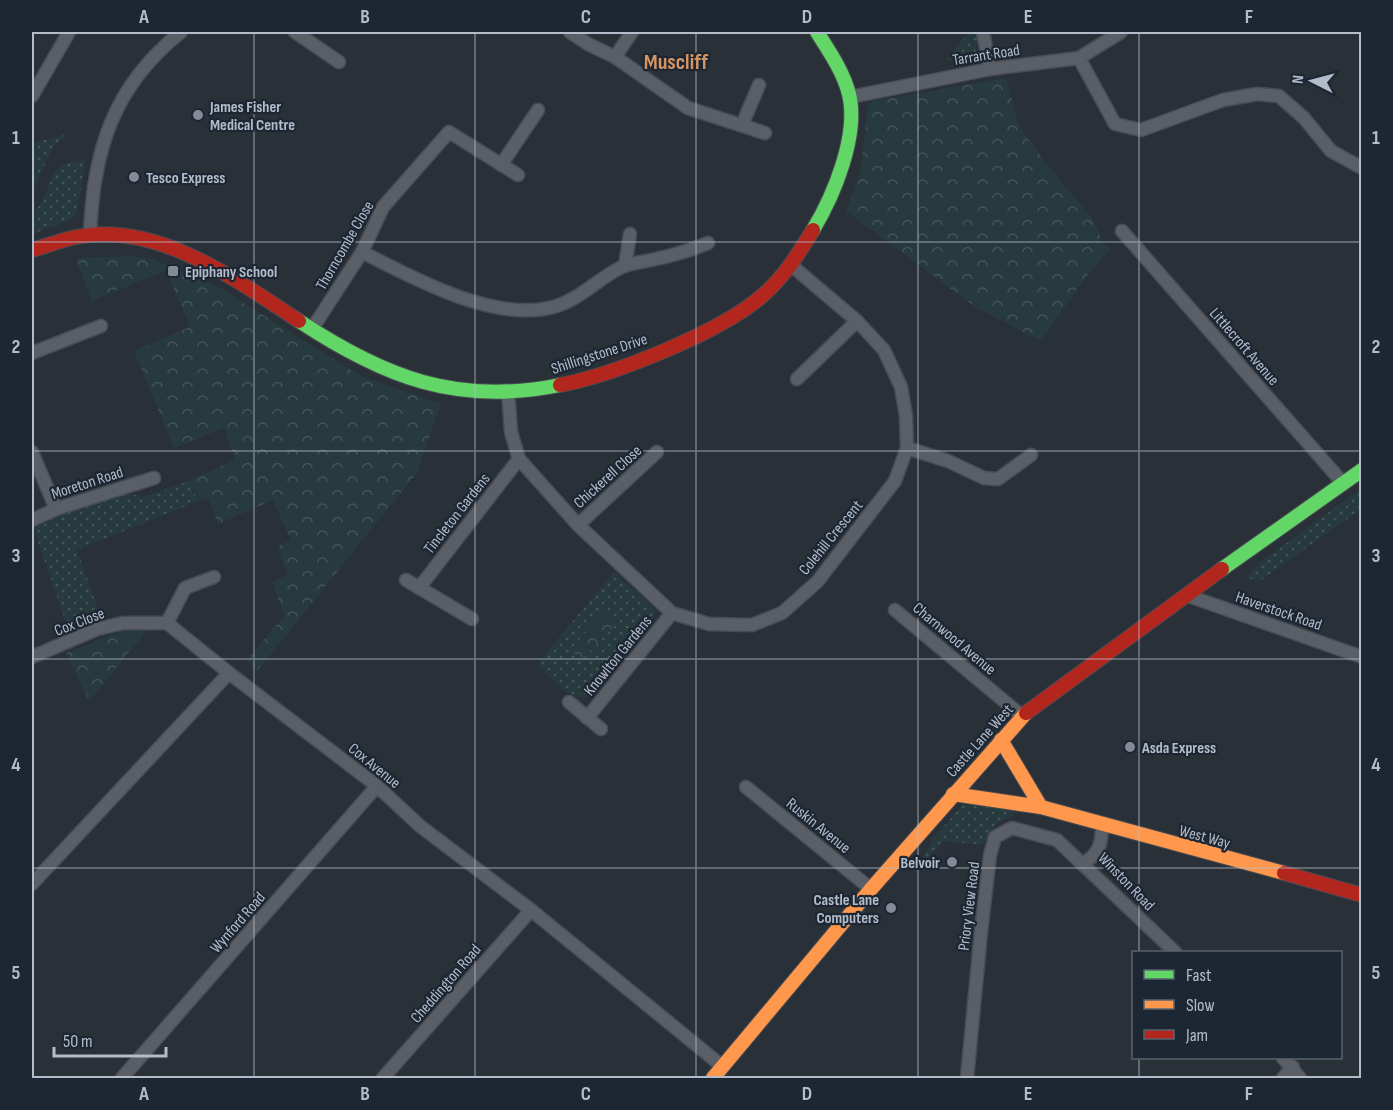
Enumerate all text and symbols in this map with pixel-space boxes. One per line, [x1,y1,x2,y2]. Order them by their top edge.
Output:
text: A [138,5,149,29]
text: B [360,5,370,29]
text: C [581,5,591,29]
text: D [802,5,812,29]
text: E [1024,5,1032,29]
text: F [1245,5,1253,29]
street label: Tarrant Road [951,41,1021,70]
district label: Muscliff [644,49,709,76]
north arrow [1282,51,1342,111]
text: N [1289,74,1308,85]
place label: James Fisher Medical Centre [209,98,295,135]
marker: James Fisher Medical Centre [191,108,205,122]
text: 1 [12,126,20,150]
text: 1 [1372,126,1380,150]
place label: Tesco Express [146,169,225,188]
marker: Tesco Express [127,170,141,184]
street label: Thorncombe Close [312,198,378,294]
place label: Epiphany School [185,263,277,282]
marker: Epiphany School [166,264,180,278]
street label: Littlecroft Avenue [1205,304,1283,390]
street label: Shillingstone Drive [549,330,650,379]
text: 2 [12,335,20,359]
text: 2 [1372,335,1380,359]
street label: Chickerell Close [570,442,646,513]
street label: Moreton Road [49,463,126,504]
street label: Tincleton Gardens [420,470,495,558]
street label: Colehill Crescent [795,497,867,579]
text: 3 [12,544,21,568]
text: 3 [1372,544,1381,568]
street label: Haverstock Road [1233,588,1324,635]
street label: Charnwood Avenue [909,599,999,679]
street label: Cox Close [52,604,107,641]
street label: Knowlton Gardens [580,612,656,700]
street label: Castle Lane West [942,701,1018,781]
street label: Cox Avenue [344,739,404,793]
place label: Asda Express [1141,739,1216,758]
marker: Asda Express [1123,740,1137,754]
text: 4 [11,753,21,777]
text: 4 [1371,753,1381,777]
street label: Ruskin Avenue [782,794,854,858]
street label: West Way [1177,822,1232,853]
street label: Winston Road [1094,849,1158,915]
place label: Belvoir [901,854,940,873]
marker: Belvoir [945,855,959,869]
street label: Priory View Road [955,861,984,952]
street label: Wynford Road [207,889,270,957]
place label: Castle Lane Computers [814,891,879,928]
marker: Castle Lane Computers [884,901,898,915]
street label: Cheddington Road [407,941,485,1027]
legend [1132,951,1342,1059]
text: 5 [12,961,21,985]
text: 5 [1372,961,1381,985]
text: Fast [1186,965,1212,986]
text: Slow [1186,995,1215,1016]
scale bar [54,1020,166,1058]
text: Jam [1185,1025,1208,1046]
text: 50 m [63,1031,93,1052]
text: A [138,1082,149,1106]
text: B [360,1082,370,1106]
text: C [581,1082,591,1106]
text: D [802,1082,812,1106]
text: E [1024,1082,1032,1106]
text: F [1245,1082,1253,1106]

